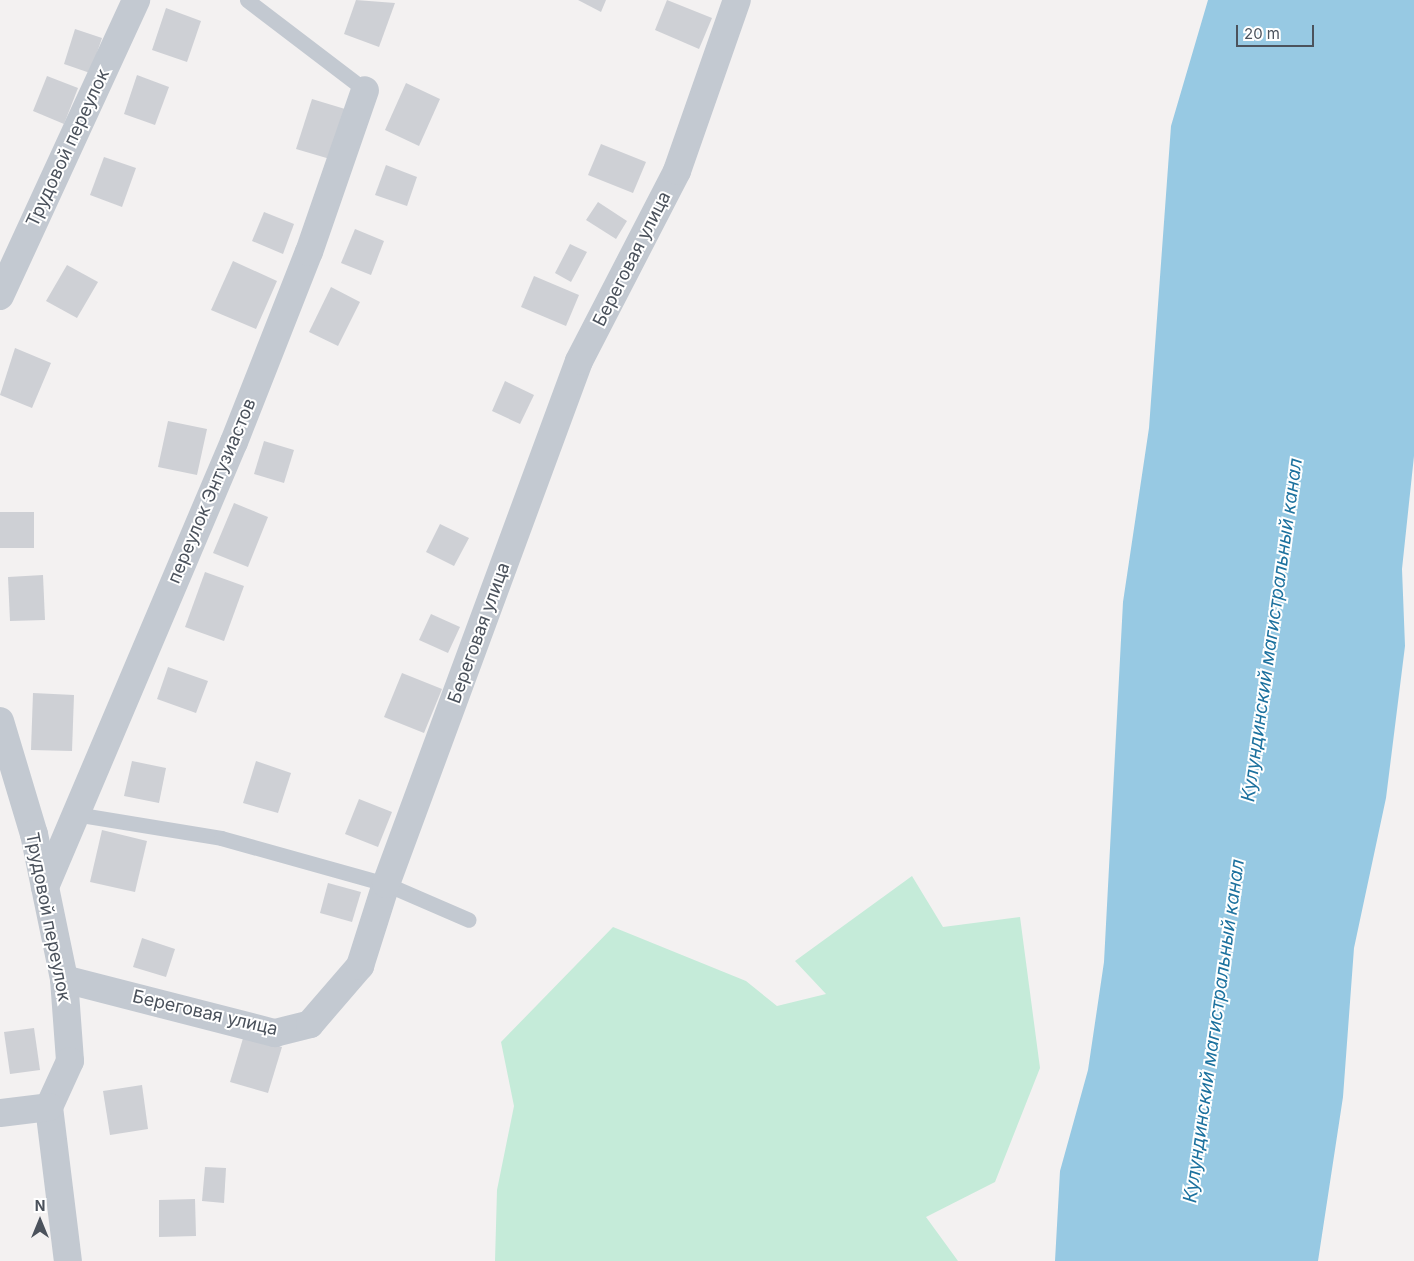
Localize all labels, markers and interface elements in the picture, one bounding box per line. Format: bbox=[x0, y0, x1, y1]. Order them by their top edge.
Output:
scale bar bbox=[1239, 15, 1316, 47]
text: 20 m bbox=[1244, 24, 1280, 43]
street label: Трудовой переулок bbox=[22, 66, 114, 230]
street label: Береговая улица bbox=[589, 188, 675, 330]
street label: переулок Энтузиастов bbox=[163, 395, 261, 587]
water label: Кулундинский магистральный канал bbox=[1237, 457, 1307, 803]
street label: Береговая улица bbox=[443, 560, 515, 706]
street label: Трудовой переулок bbox=[21, 831, 75, 1003]
water label: Кулундинский магистральный канал bbox=[1179, 858, 1249, 1204]
street label: Береговая улица bbox=[130, 986, 280, 1040]
north arrow bbox=[15, 1196, 65, 1246]
text: N bbox=[35, 1197, 45, 1214]

